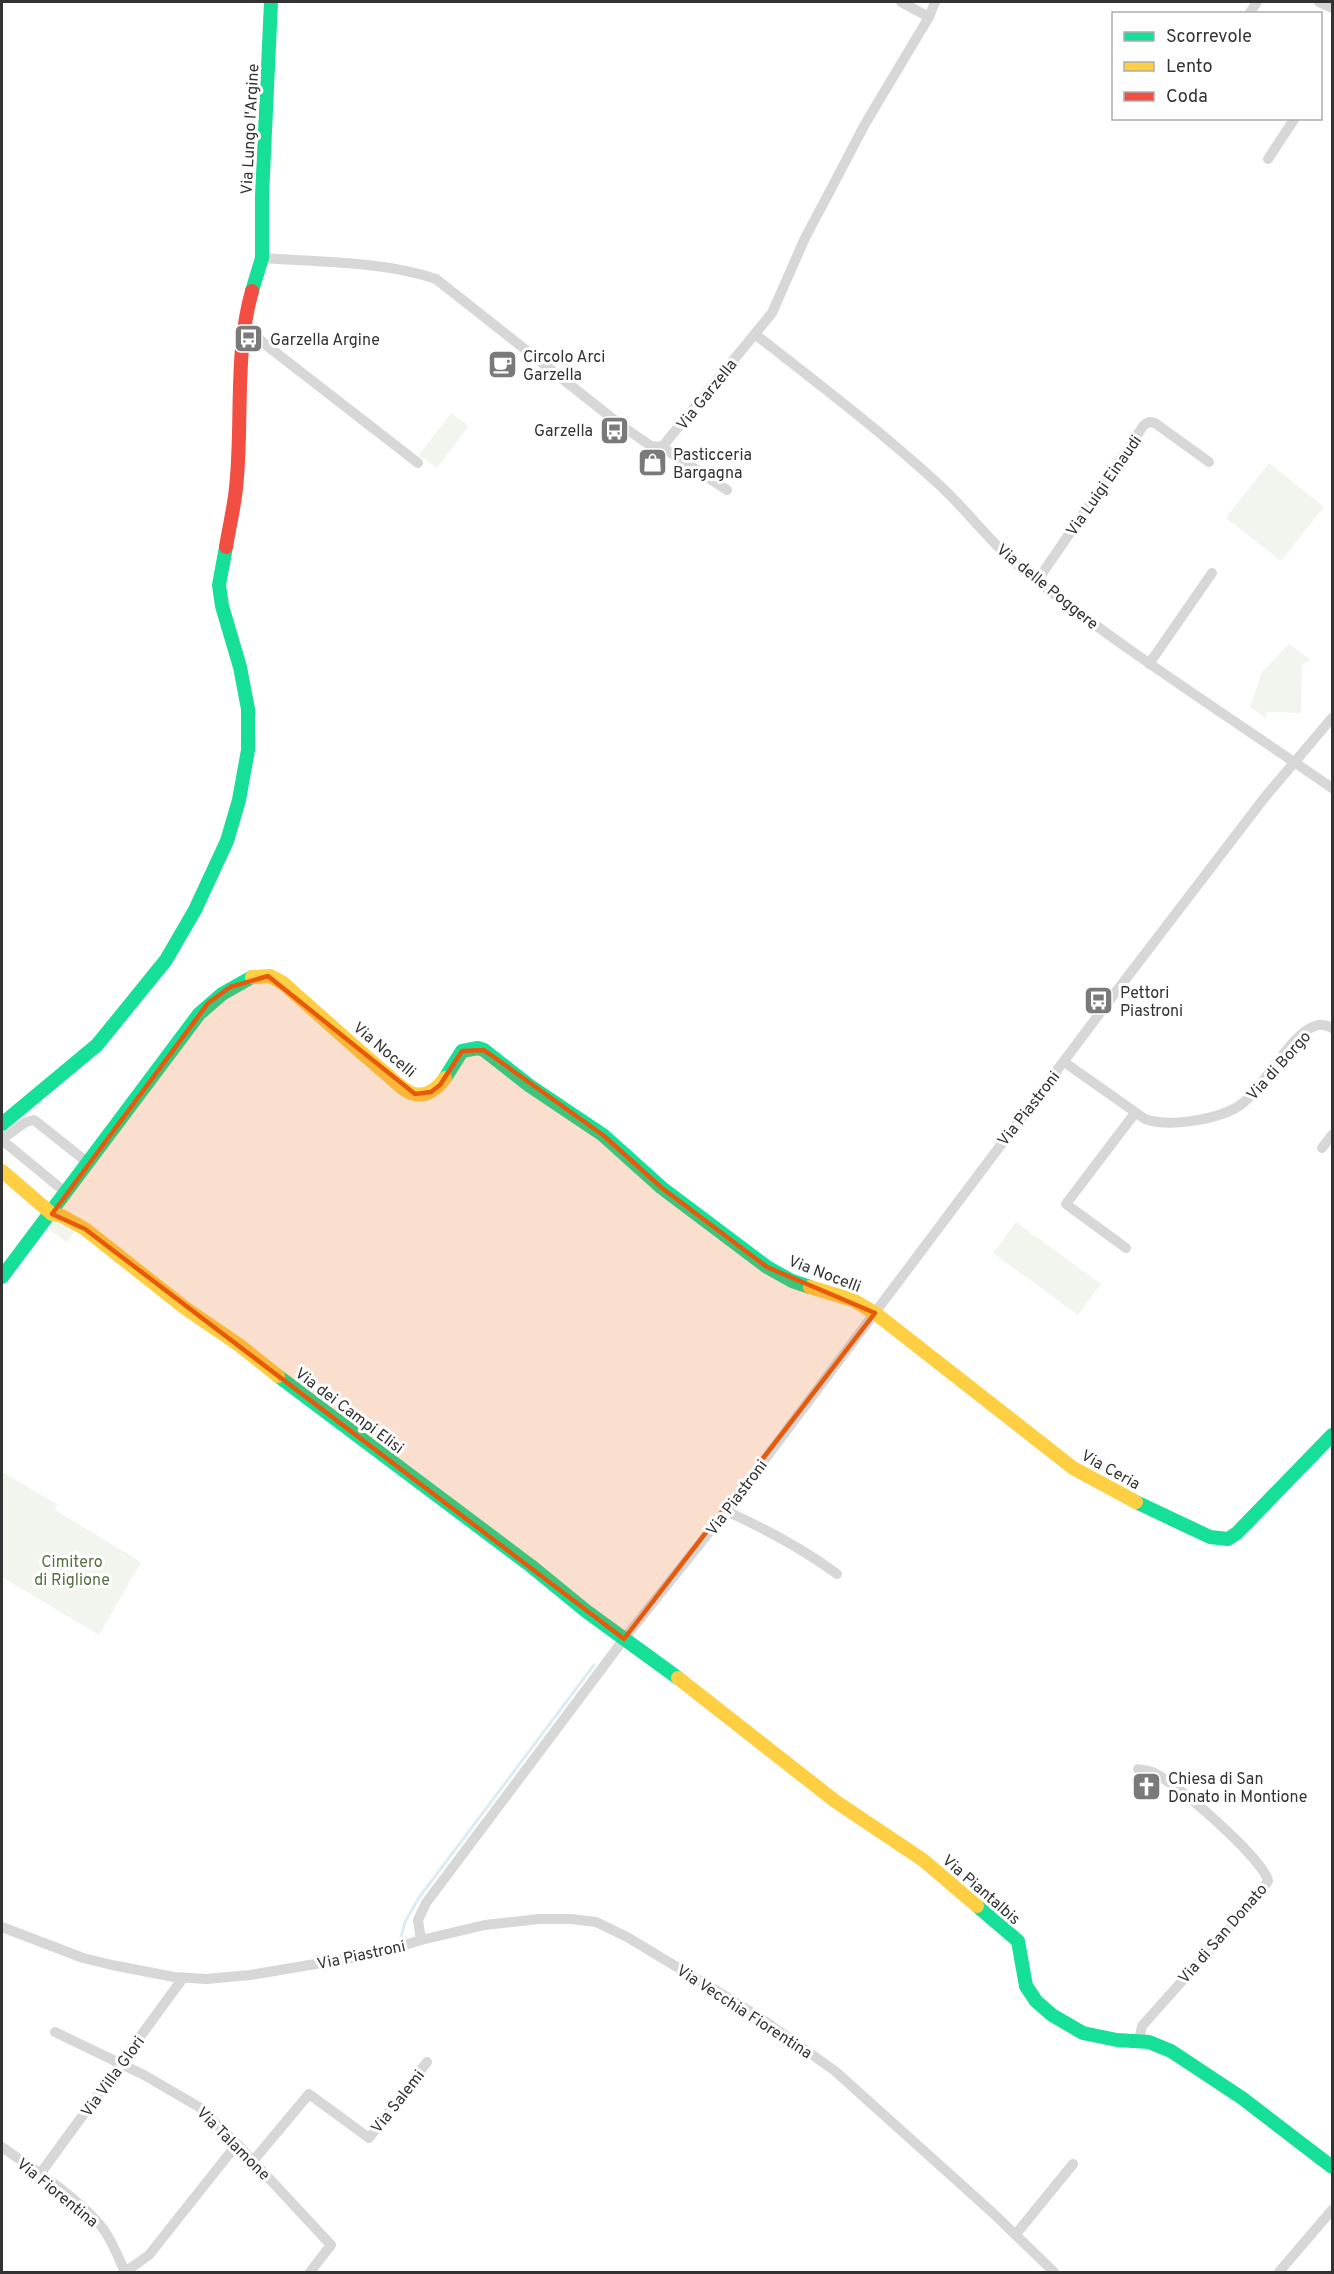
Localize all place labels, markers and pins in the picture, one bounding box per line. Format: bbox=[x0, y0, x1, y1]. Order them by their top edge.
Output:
bus stop icon: Garzella Argine bbox=[233, 323, 265, 355]
place label: Garzella Argine bbox=[270, 331, 380, 351]
place label: Circolo Arci Garzella bbox=[523, 348, 605, 386]
cafe icon: Circolo Arci Garzella bbox=[486, 349, 518, 381]
bus stop icon: Garzella bbox=[598, 414, 630, 446]
place label: Garzella bbox=[534, 422, 593, 442]
place label: Pasticceria Bargagna bbox=[673, 446, 752, 484]
shop icon: Pasticceria Bargagna bbox=[636, 447, 668, 479]
place label: Pettori Piastroni bbox=[1120, 984, 1183, 1022]
bus stop icon: Pettori Piastroni bbox=[1083, 985, 1115, 1017]
place label: Chiesa di San Donato in Montione bbox=[1168, 1770, 1307, 1808]
church icon: Chiesa di San Donato in Montione bbox=[1131, 1771, 1163, 1803]

